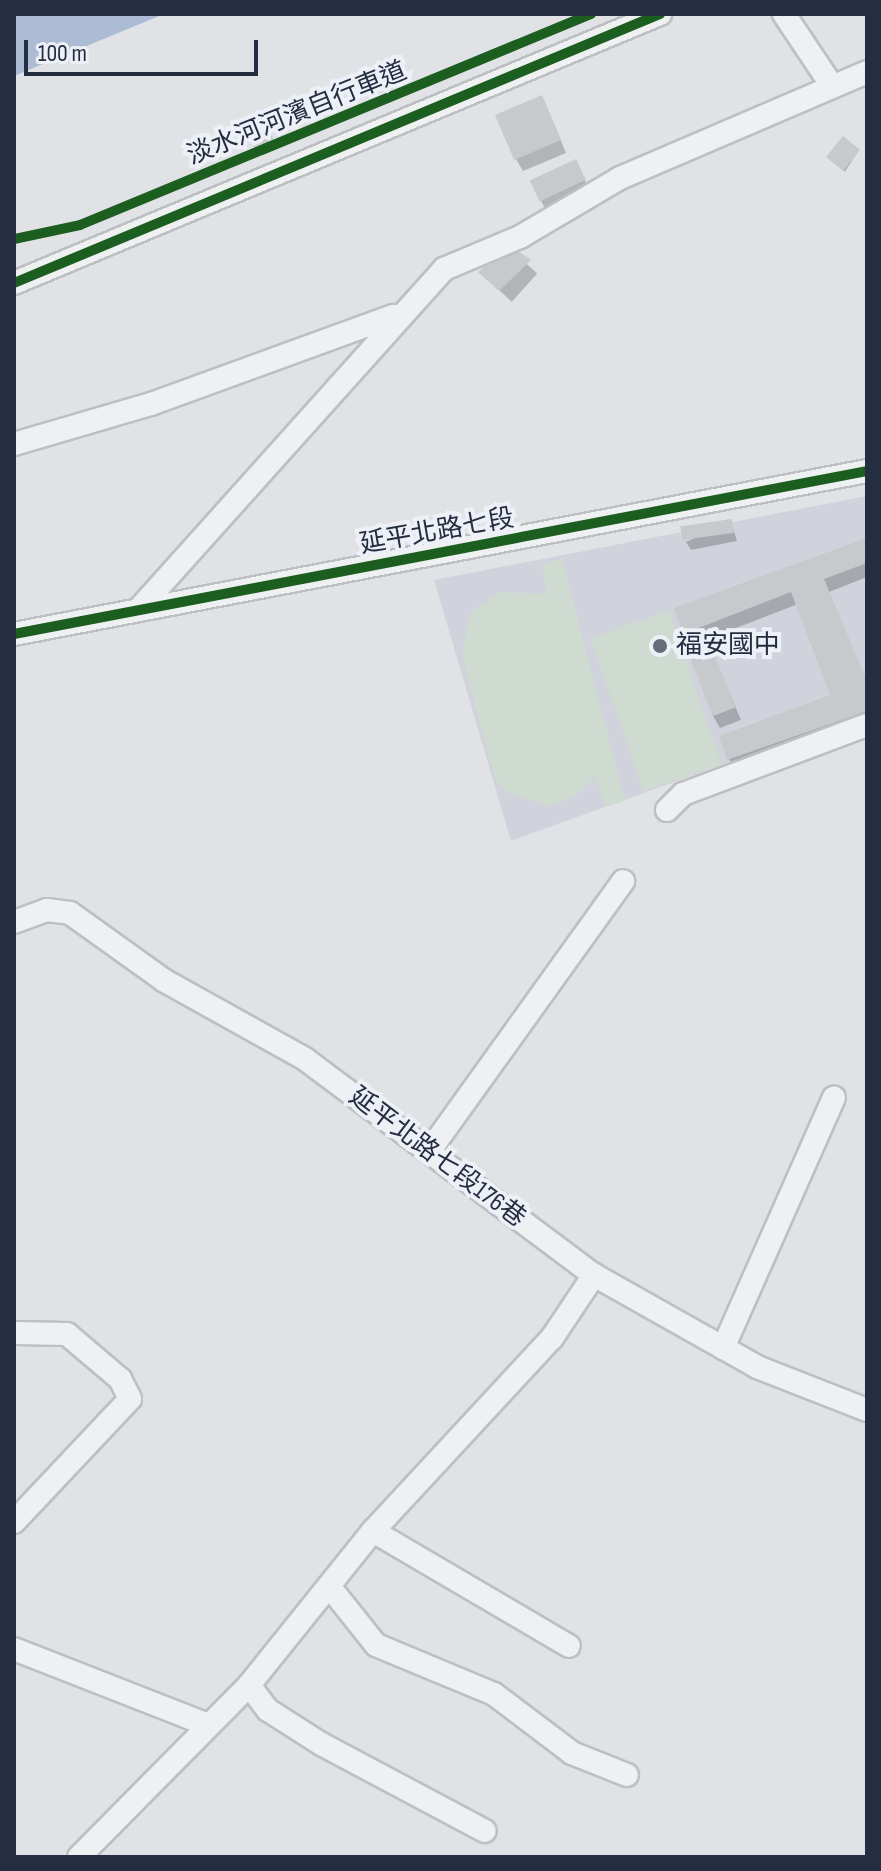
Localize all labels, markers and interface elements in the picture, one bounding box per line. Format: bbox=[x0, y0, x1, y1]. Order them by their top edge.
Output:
scale bar bbox=[28, 24, 262, 74]
text: 100 m bbox=[38, 39, 87, 68]
street label: 淡水河河濱自行車道 bbox=[183, 56, 411, 172]
street label: 延平北路七段 bbox=[357, 503, 517, 561]
place label: 福安國中 bbox=[676, 630, 780, 662]
marker: 福安國中 bbox=[651, 637, 669, 655]
street label: 延平北路七段176巷 bbox=[343, 1082, 531, 1234]

